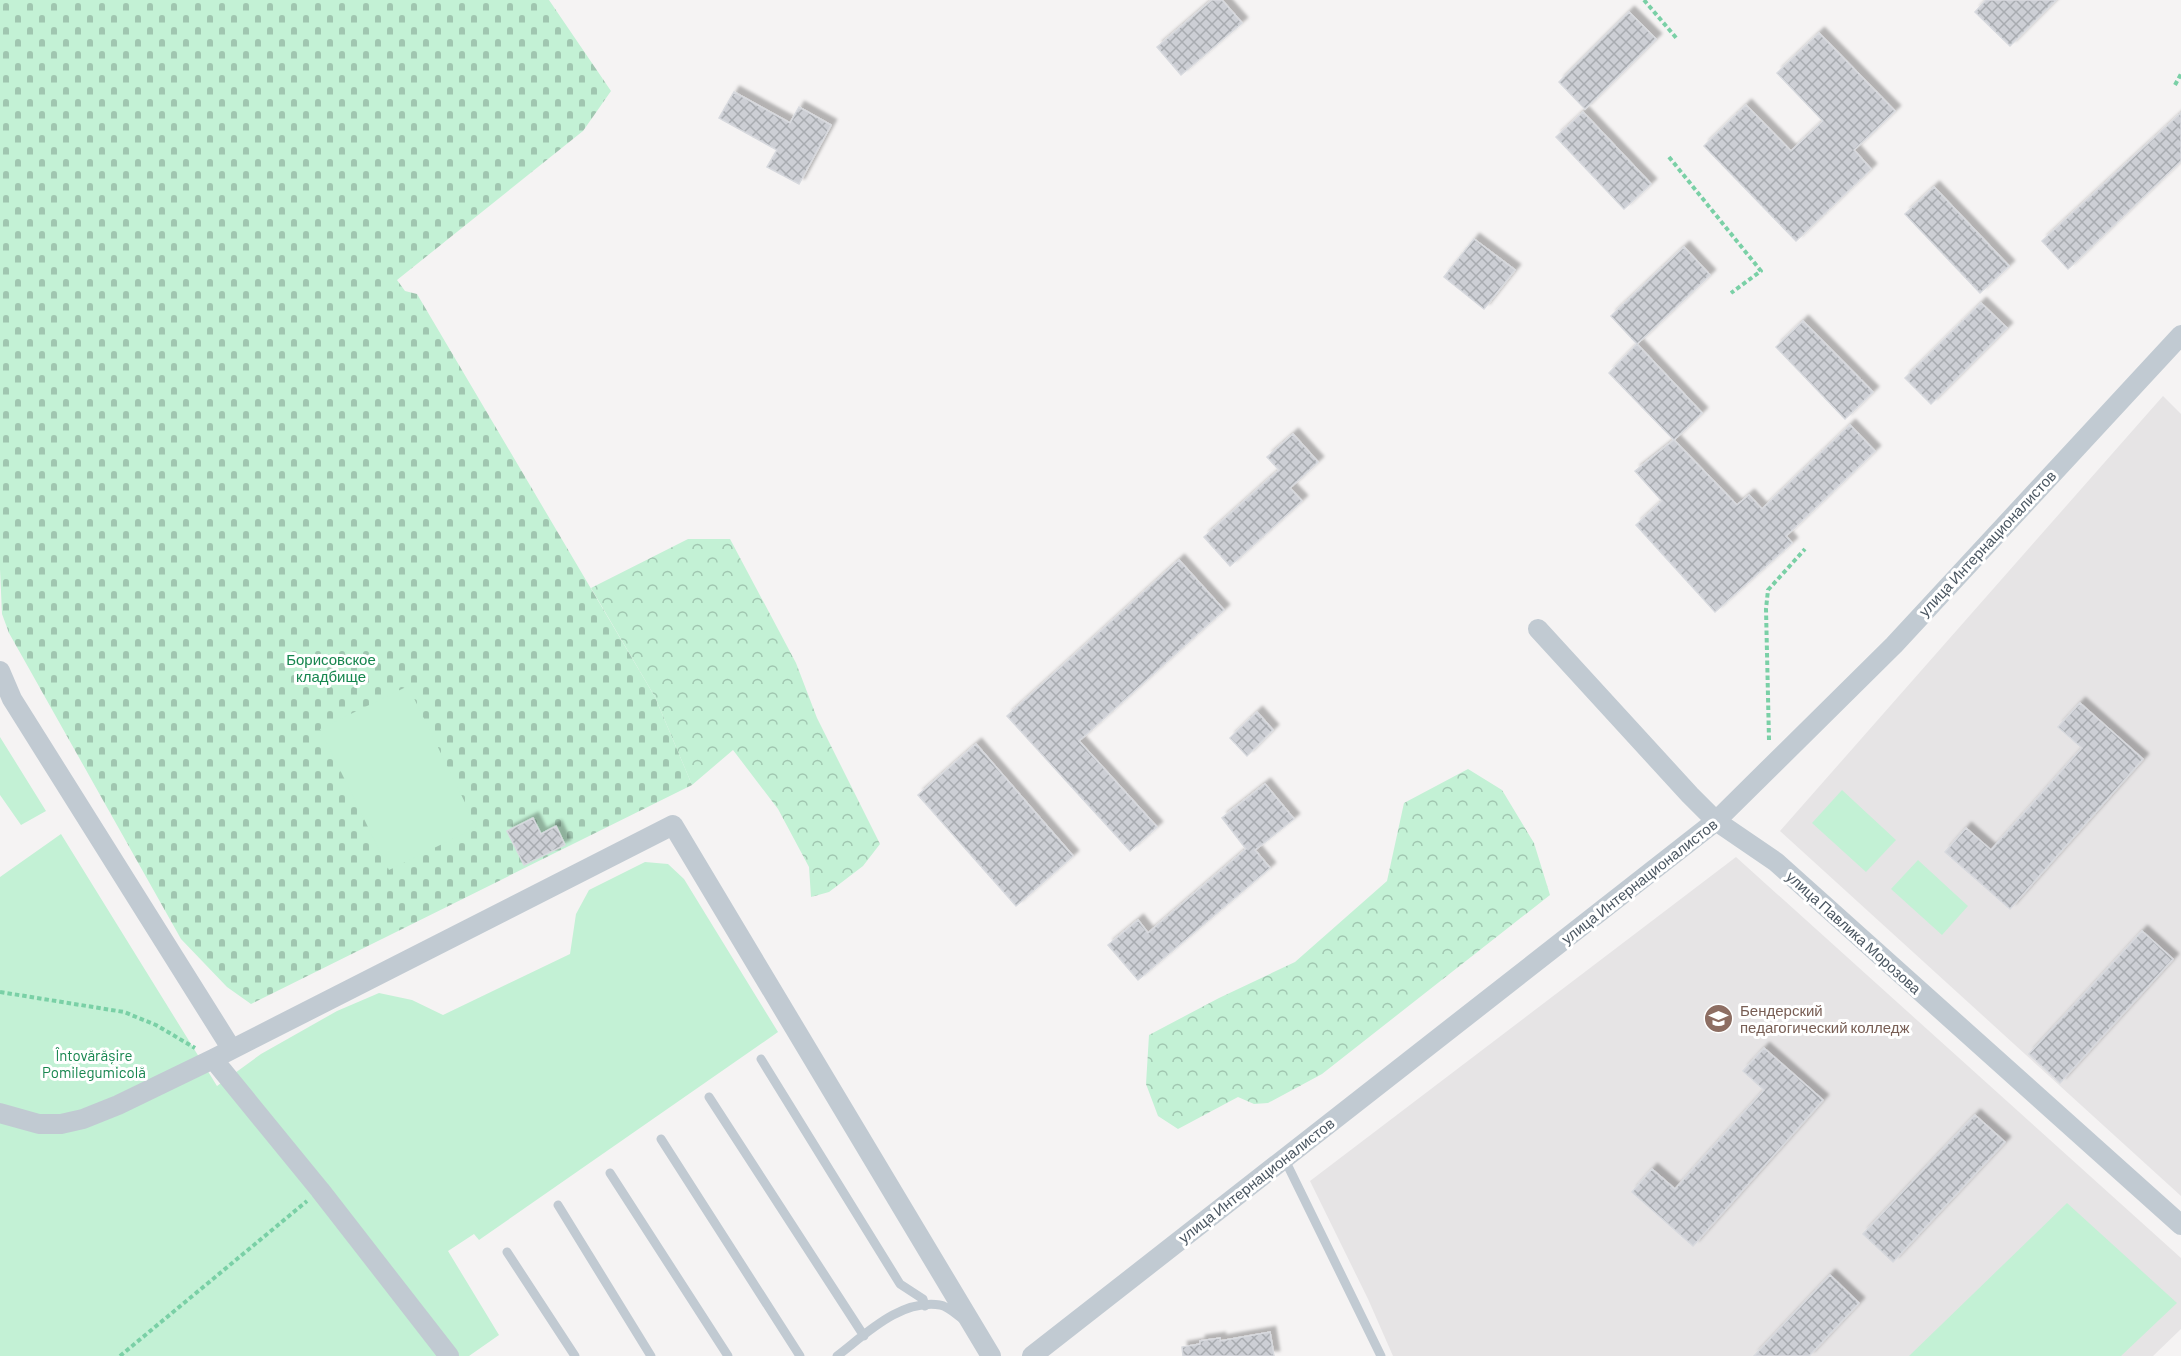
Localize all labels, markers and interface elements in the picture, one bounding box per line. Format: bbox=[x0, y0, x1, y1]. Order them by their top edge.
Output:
street label: улица Интернационалистов bbox=[1915, 466, 2059, 620]
park label: Борисовское кладбище bbox=[286, 650, 376, 685]
street label: улица Интернационалистов bbox=[1557, 815, 1721, 947]
street label: улица Павлика Морозова bbox=[1783, 867, 1926, 998]
place label: Бендерский педагогический колледж bbox=[1740, 1001, 1910, 1036]
school or university icon: Бендерский педагогический колледж bbox=[1703, 1003, 1735, 1035]
park label: Întovărășire Pomilegumicolă bbox=[42, 1046, 146, 1081]
street label: улица Интернационалистов bbox=[1174, 1114, 1338, 1246]

